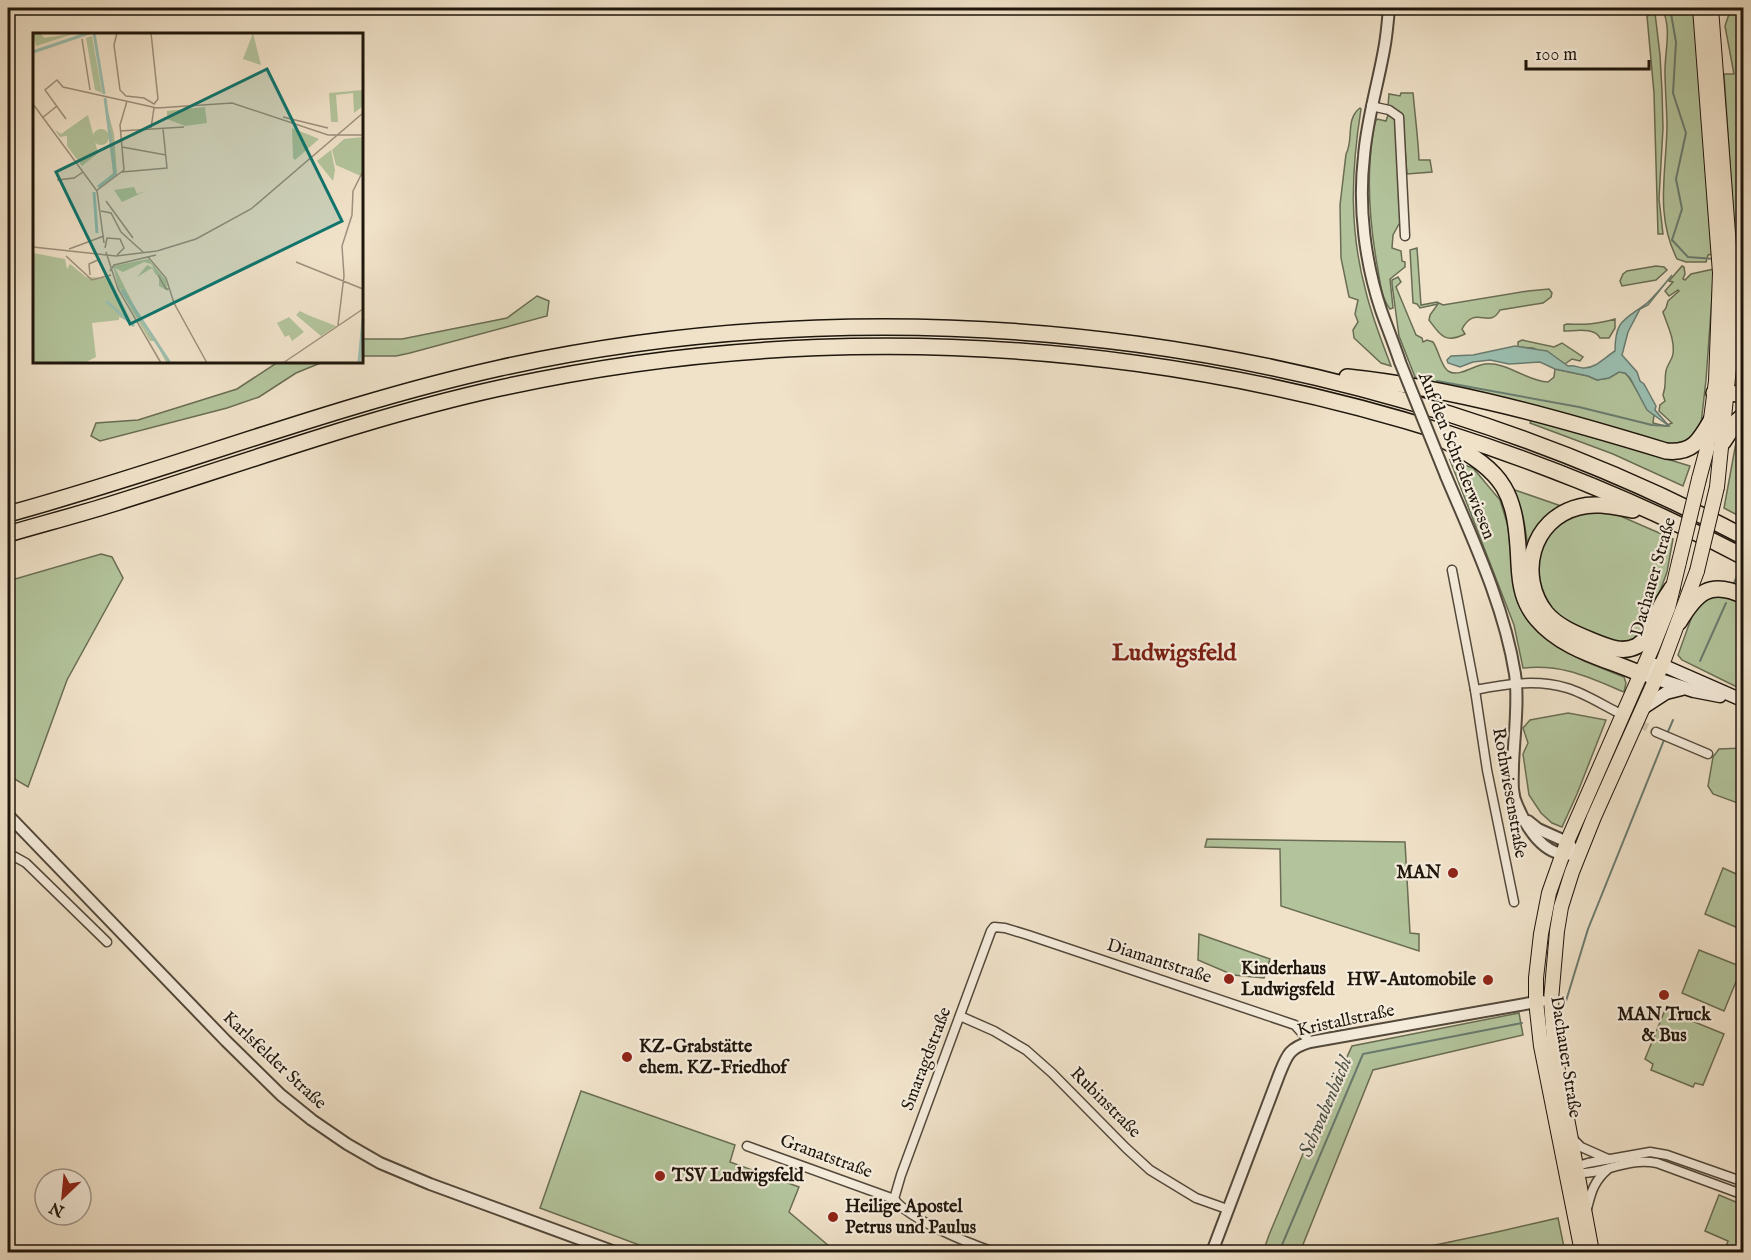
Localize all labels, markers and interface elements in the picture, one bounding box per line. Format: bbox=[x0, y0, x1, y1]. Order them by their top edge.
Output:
inset map bbox=[33, 33, 363, 363]
scale bar bbox=[1526, 33, 1649, 71]
text: 100 m bbox=[1535, 44, 1577, 67]
street label: Auf den Schrederwiesen bbox=[1412, 368, 1500, 543]
street label: Dachauer Straße bbox=[1626, 515, 1682, 639]
district label: Ludwigsfeld bbox=[1112, 638, 1238, 669]
street label: Rothwiesenstraße bbox=[1486, 726, 1532, 860]
place label: MAN bbox=[1396, 862, 1441, 885]
marker: MAN bbox=[1446, 866, 1460, 880]
street label: Diamantstraße bbox=[1104, 934, 1214, 990]
place label: Kinderhaus Ludwigsfeld bbox=[1241, 958, 1335, 1002]
place label: HW-Automobile bbox=[1347, 969, 1477, 992]
marker: Kinderhaus Ludwigsfeld bbox=[1222, 972, 1236, 986]
marker: HW-Automobile bbox=[1481, 973, 1495, 987]
marker: MAN Truck & Bus bbox=[1657, 988, 1671, 1002]
street label: Dachauer Straße bbox=[1544, 995, 1586, 1119]
street label: Kristallstraße bbox=[1295, 999, 1397, 1043]
street label: Smaragdstraße bbox=[897, 1004, 957, 1114]
place label: MAN Truck & Bus bbox=[1617, 1004, 1712, 1048]
street label: Karlsfelder Straße bbox=[217, 1007, 331, 1115]
place label: KZ-Grabstätte ehem. KZ-Friedhof bbox=[639, 1036, 790, 1080]
marker: KZ-Grabstätte ehem. KZ-Friedhof bbox=[620, 1050, 634, 1064]
water label: Schwabenbächl bbox=[1294, 1051, 1359, 1161]
street label: Rubinstraße bbox=[1065, 1063, 1145, 1143]
street label: Granatstraße bbox=[777, 1130, 875, 1184]
place label: TSV Ludwigsfeld bbox=[671, 1165, 804, 1188]
north arrow bbox=[33, 1167, 93, 1227]
marker: TSV Ludwigsfeld bbox=[653, 1169, 667, 1183]
place label: Heilige Apostel Petrus und Paulus bbox=[845, 1196, 977, 1240]
text: N bbox=[47, 1197, 69, 1221]
marker: Heilige Apostel Petrus und Paulus bbox=[826, 1210, 840, 1224]

